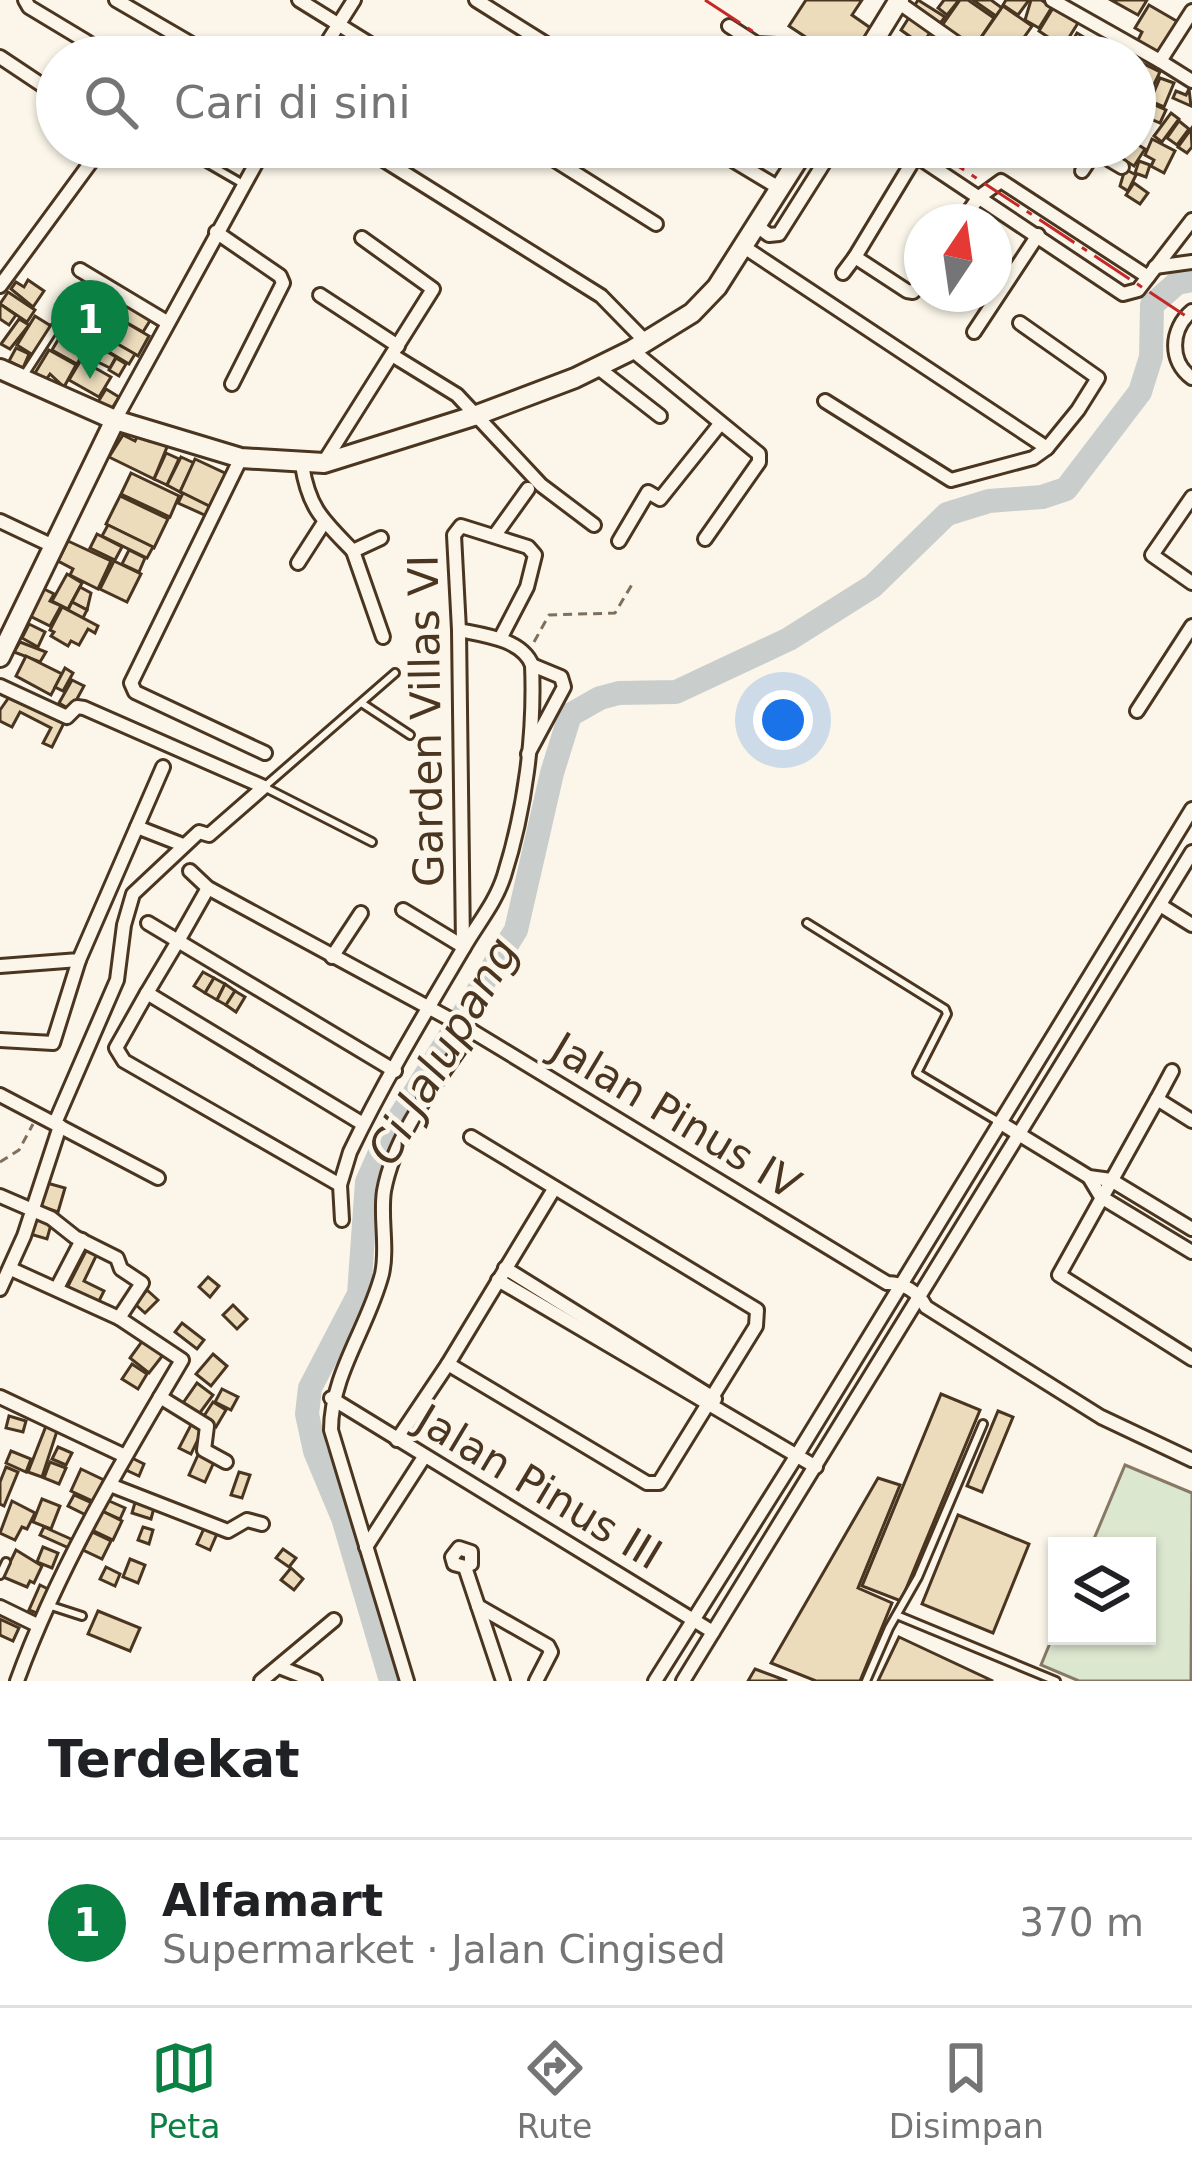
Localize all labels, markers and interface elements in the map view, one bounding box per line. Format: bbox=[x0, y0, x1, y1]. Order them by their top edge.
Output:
search box bbox=[36, 36, 1156, 168]
icon: search bbox=[78, 69, 144, 135]
text: Cari di sini bbox=[174, 76, 411, 129]
north arrow bbox=[904, 204, 1012, 312]
pin: 1 bbox=[51, 280, 129, 379]
street label: Garden Villas VI bbox=[399, 555, 453, 887]
your location bbox=[753, 690, 813, 750]
water label: Ci Jalupang bbox=[357, 928, 529, 1174]
street label: Jalan Pinus IV bbox=[540, 1021, 809, 1210]
street label: Jalan Pinus III bbox=[405, 1393, 670, 1579]
map controls bbox=[1048, 1537, 1156, 1645]
button: layers bbox=[1048, 1537, 1156, 1645]
text: Terdekat bbox=[48, 1730, 300, 1789]
text: Alfamart bbox=[162, 1874, 383, 1927]
text: 1 bbox=[73, 1900, 101, 1945]
text: 370 m bbox=[1019, 1900, 1144, 1945]
text: Supermarket · Jalan Cingised bbox=[162, 1927, 726, 1972]
tab: Peta bbox=[148, 2035, 220, 2146]
tab: Rute bbox=[517, 2035, 592, 2146]
tab: Disimpan bbox=[889, 2035, 1044, 2146]

